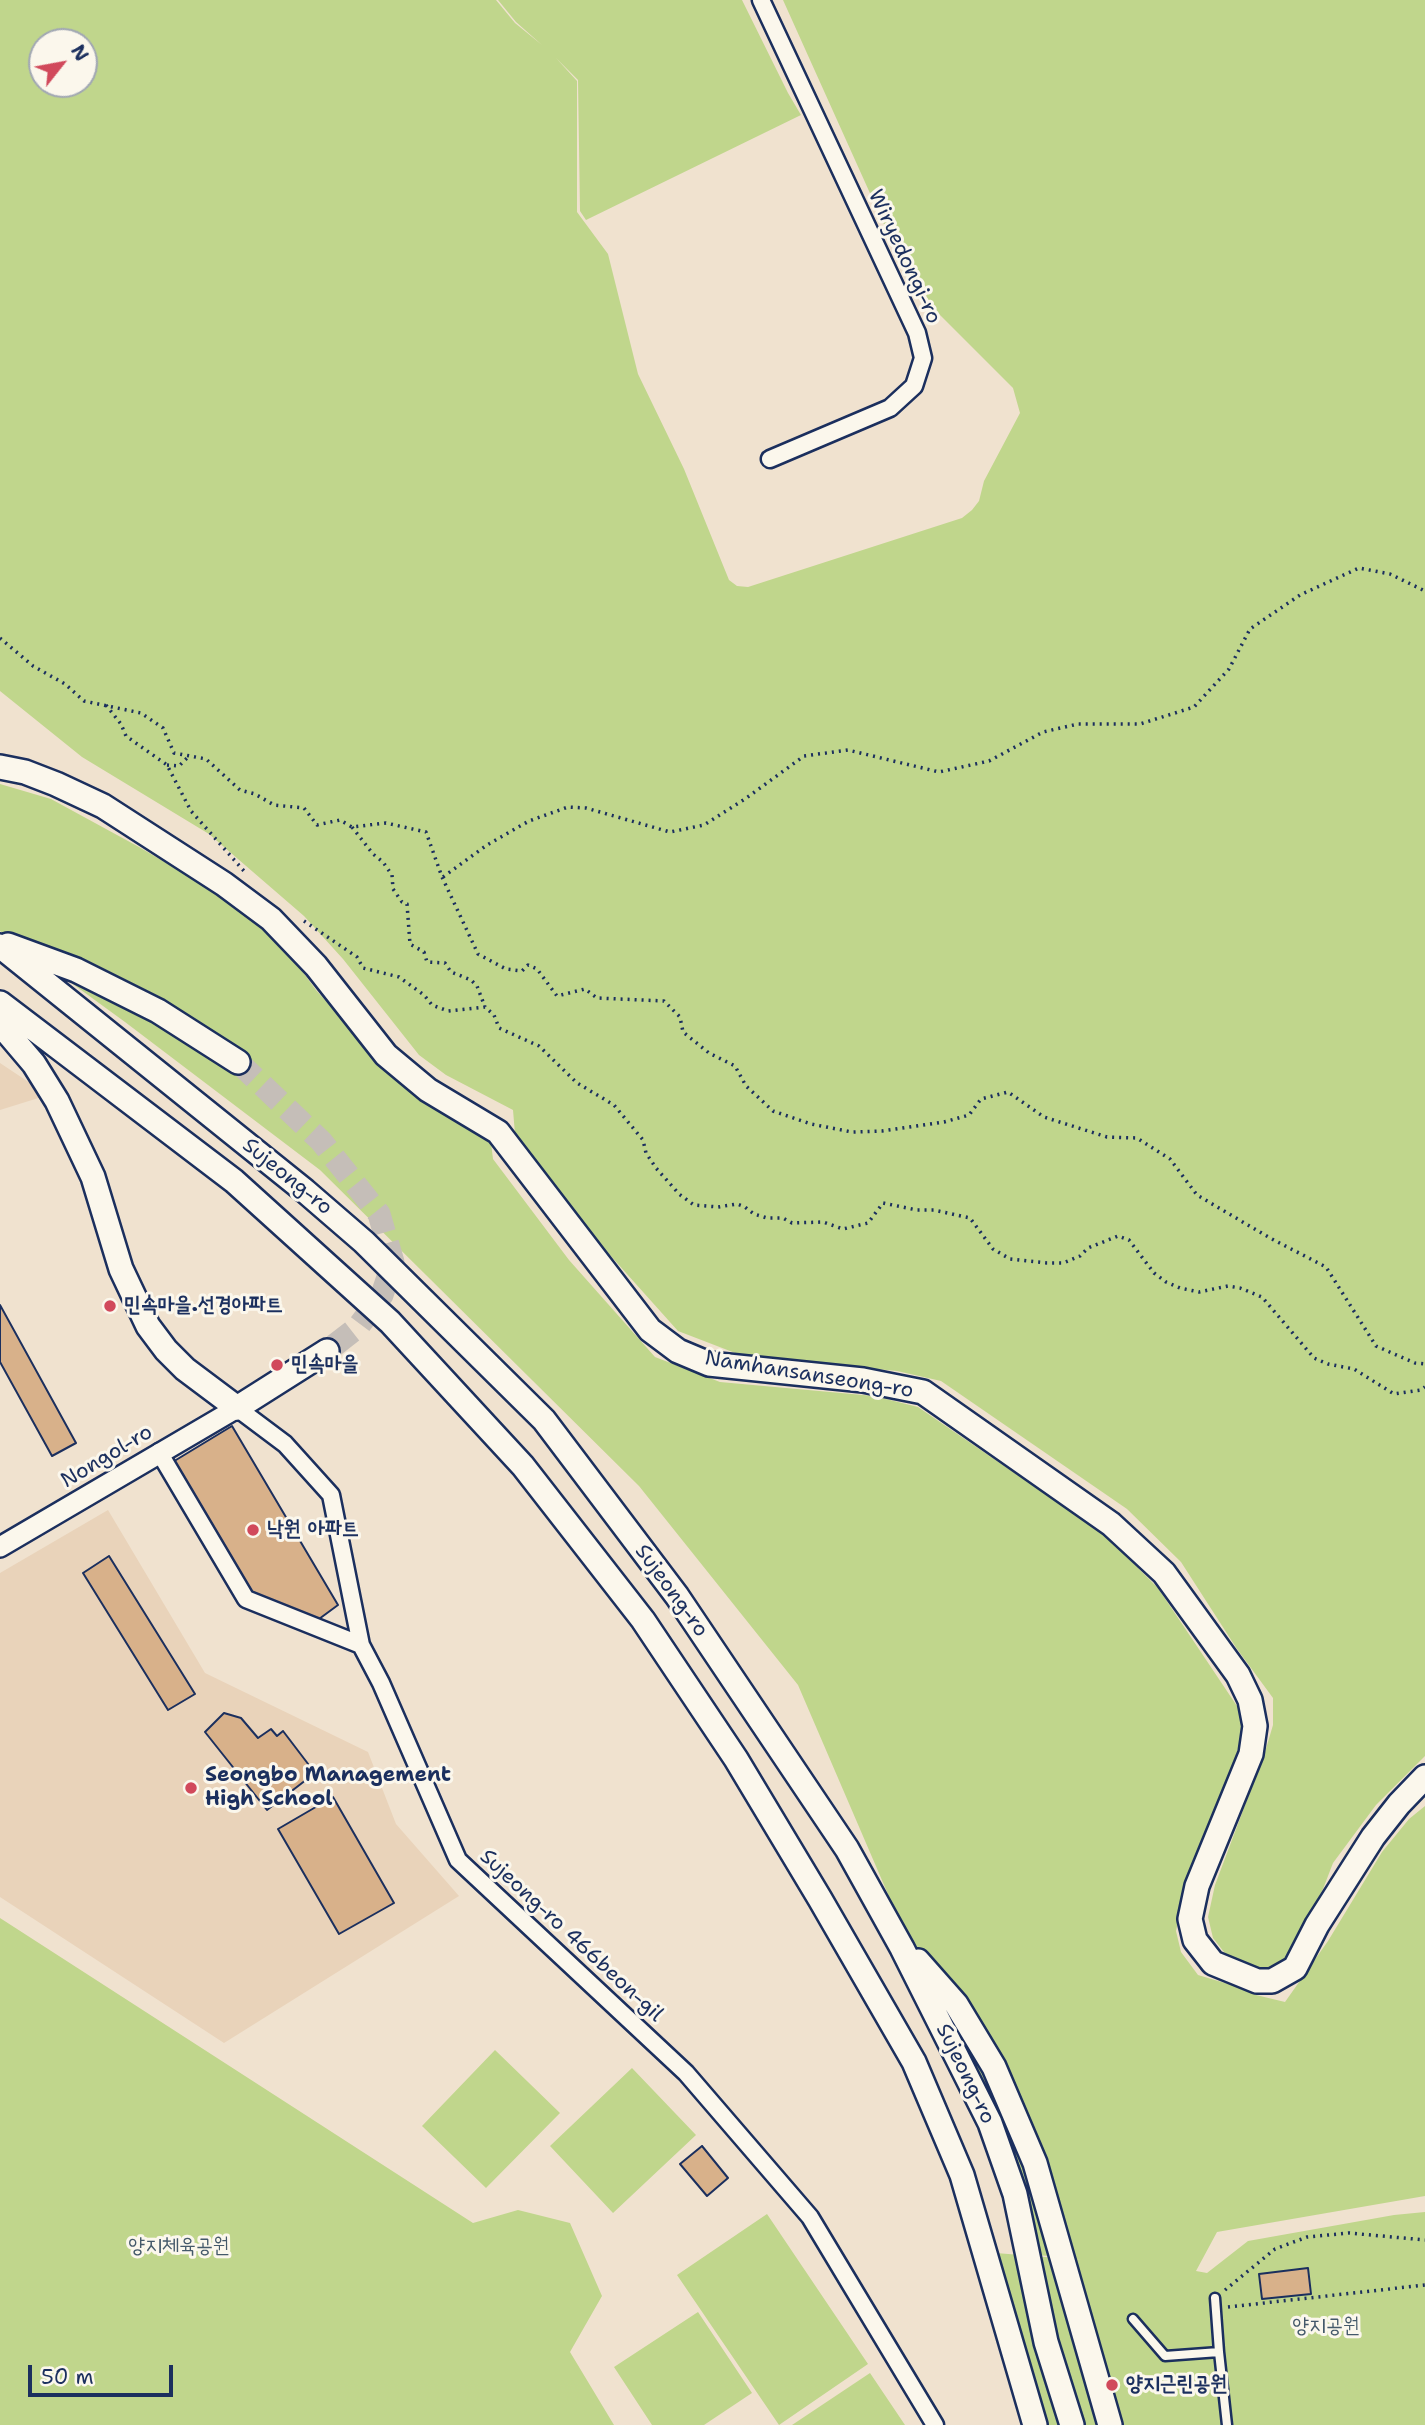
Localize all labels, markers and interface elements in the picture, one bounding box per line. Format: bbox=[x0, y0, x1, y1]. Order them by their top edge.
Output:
north arrow bbox=[28, 28, 98, 98]
text: N bbox=[65, 40, 94, 66]
street label: Wiryedongi-ro bbox=[862, 186, 946, 328]
street label: Sujeong-ro bbox=[237, 1133, 337, 1221]
place label: 민속마을.선경아파트 bbox=[124, 1293, 283, 1319]
marker: 민속마을.선경아파트 bbox=[102, 1298, 118, 1314]
street label: Namhansanseong-ro bbox=[703, 1346, 915, 1404]
place label: 민속마을 bbox=[291, 1352, 359, 1378]
marker: 민속마을 bbox=[269, 1357, 285, 1373]
street label: Nongol-ro bbox=[57, 1420, 157, 1494]
place label: 낙원 아파트 bbox=[267, 1517, 359, 1543]
marker: 낙원 아파트 bbox=[245, 1522, 261, 1538]
street label: Sujeong-ro bbox=[629, 1540, 713, 1642]
place label: Seongbo Management High School bbox=[205, 1763, 451, 1813]
marker: Seongbo Management High School bbox=[183, 1780, 199, 1796]
street label: Sujeong-ro 466beon-gil bbox=[474, 1844, 668, 2028]
street label: Sujeong-ro bbox=[930, 2020, 1000, 2128]
park label: 양지체육공원 bbox=[128, 2234, 230, 2260]
park label: 양지공원 bbox=[1292, 2314, 1360, 2340]
scale bar bbox=[32, 2352, 177, 2396]
text: 50 m bbox=[41, 2363, 94, 2391]
place label: 양지근린공원 bbox=[1126, 2372, 1227, 2398]
marker: 양지근린공원 bbox=[1104, 2377, 1120, 2393]

